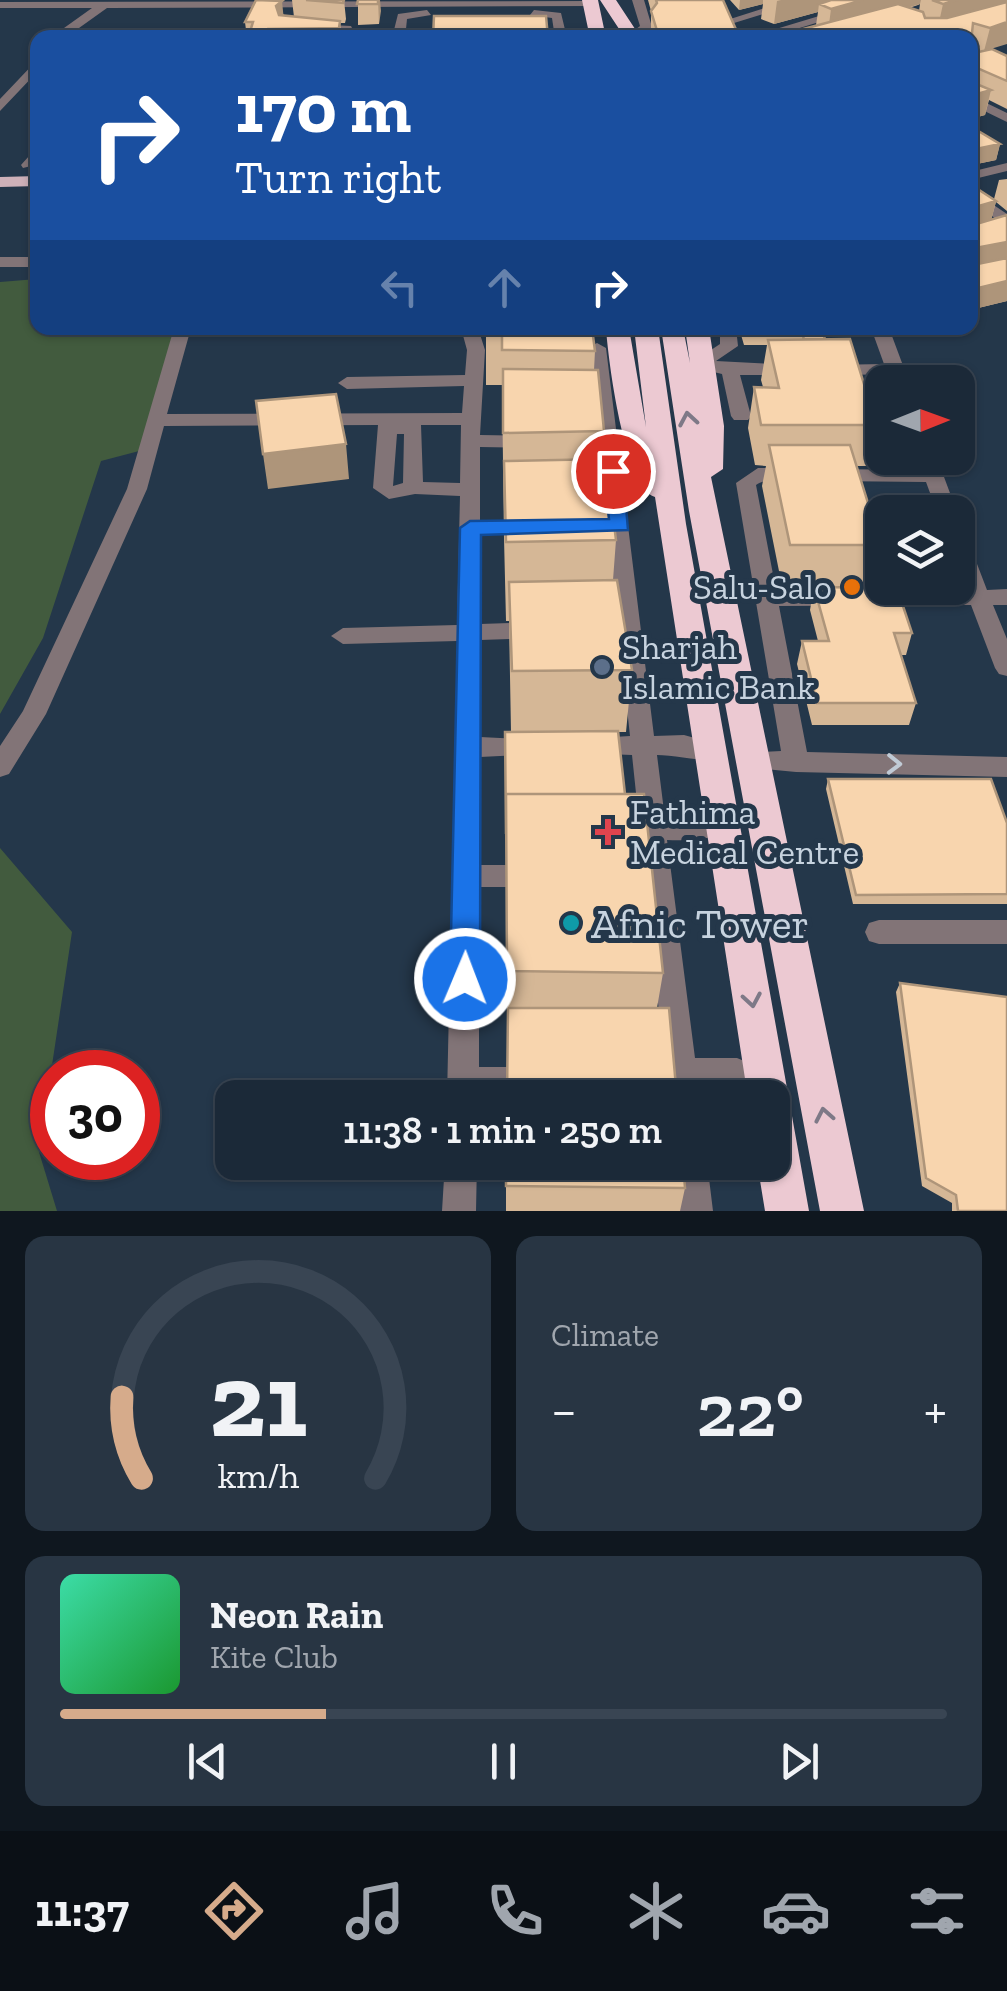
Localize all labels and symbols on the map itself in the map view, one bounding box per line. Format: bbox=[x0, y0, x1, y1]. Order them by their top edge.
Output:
north arrow bbox=[865, 365, 975, 475]
one-way arrow bbox=[678, 411, 699, 427]
pin bbox=[571, 429, 656, 514]
place label: Salu-Salo bbox=[693, 566, 832, 608]
marker: Salu-Salo bbox=[841, 576, 863, 598]
place label: Sharjah Islamic Bank bbox=[622, 626, 815, 708]
marker: Sharjah Islamic Bank bbox=[591, 656, 613, 678]
one-way arrow bbox=[886, 753, 902, 775]
place label: Fathima Medical Centre bbox=[630, 791, 859, 873]
marker: Fathima Medical Centre bbox=[595, 819, 621, 845]
place label: Afnic Tower bbox=[591, 898, 809, 949]
marker: Afnic Tower bbox=[560, 912, 582, 934]
position arrow bbox=[413, 927, 517, 1031]
one-way arrow bbox=[741, 991, 762, 1008]
speed limit sign: 30 bbox=[30, 1050, 160, 1180]
one-way arrow bbox=[814, 1107, 835, 1124]

